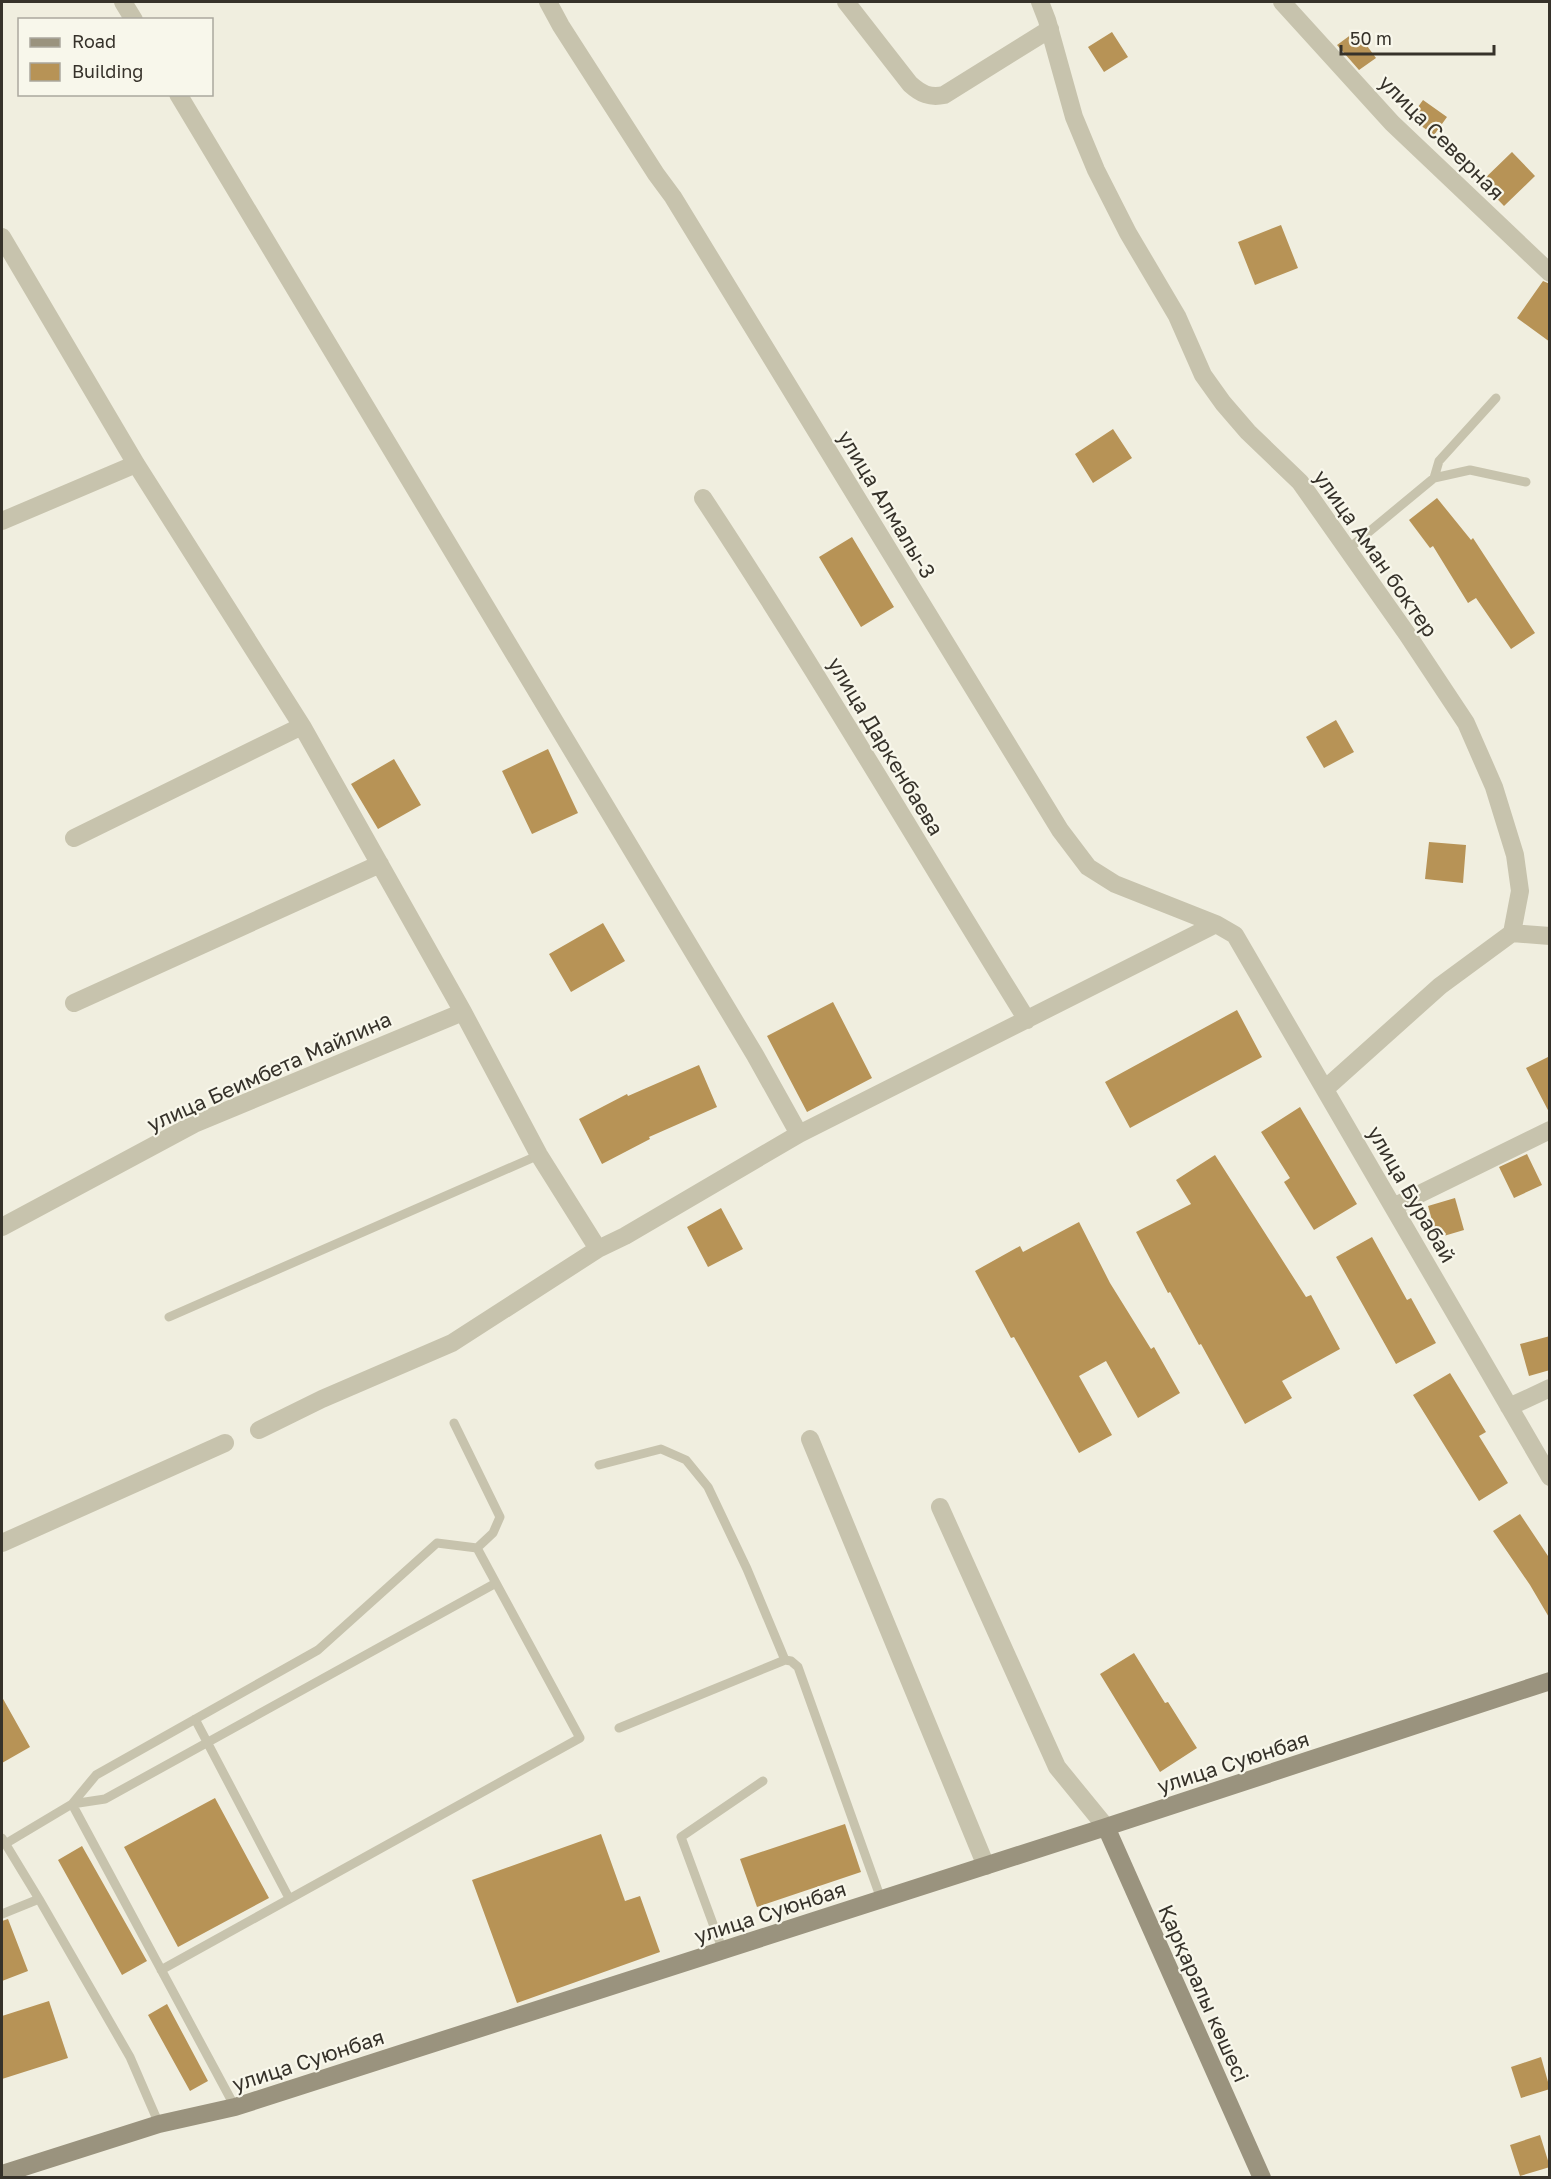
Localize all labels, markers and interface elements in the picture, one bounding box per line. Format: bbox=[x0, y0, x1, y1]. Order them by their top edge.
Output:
legend bbox=[18, 18, 213, 96]
scale bar bbox=[1341, 18, 1494, 56]
text: 50 m bbox=[1350, 27, 1392, 49]
text: Road bbox=[72, 30, 116, 52]
text: Building bbox=[72, 60, 143, 82]
street label: улица Северная bbox=[1374, 69, 1510, 205]
street label: улица Алмалы-3 bbox=[832, 425, 942, 583]
street label: улица Аман боктер bbox=[1308, 464, 1444, 642]
street label: улица Даркенбаева bbox=[822, 652, 950, 840]
street label: улица Беимбета Майлина bbox=[143, 1005, 395, 1137]
street label: улица Бурабай bbox=[1362, 1121, 1462, 1267]
street label: улица Суюнбая bbox=[1154, 1725, 1312, 1799]
street label: улица Суюнбая bbox=[691, 1875, 849, 1949]
street label: Қарқаралы көшесі bbox=[1153, 1900, 1255, 2086]
street label: улица Суюнбая bbox=[229, 2023, 387, 2097]

